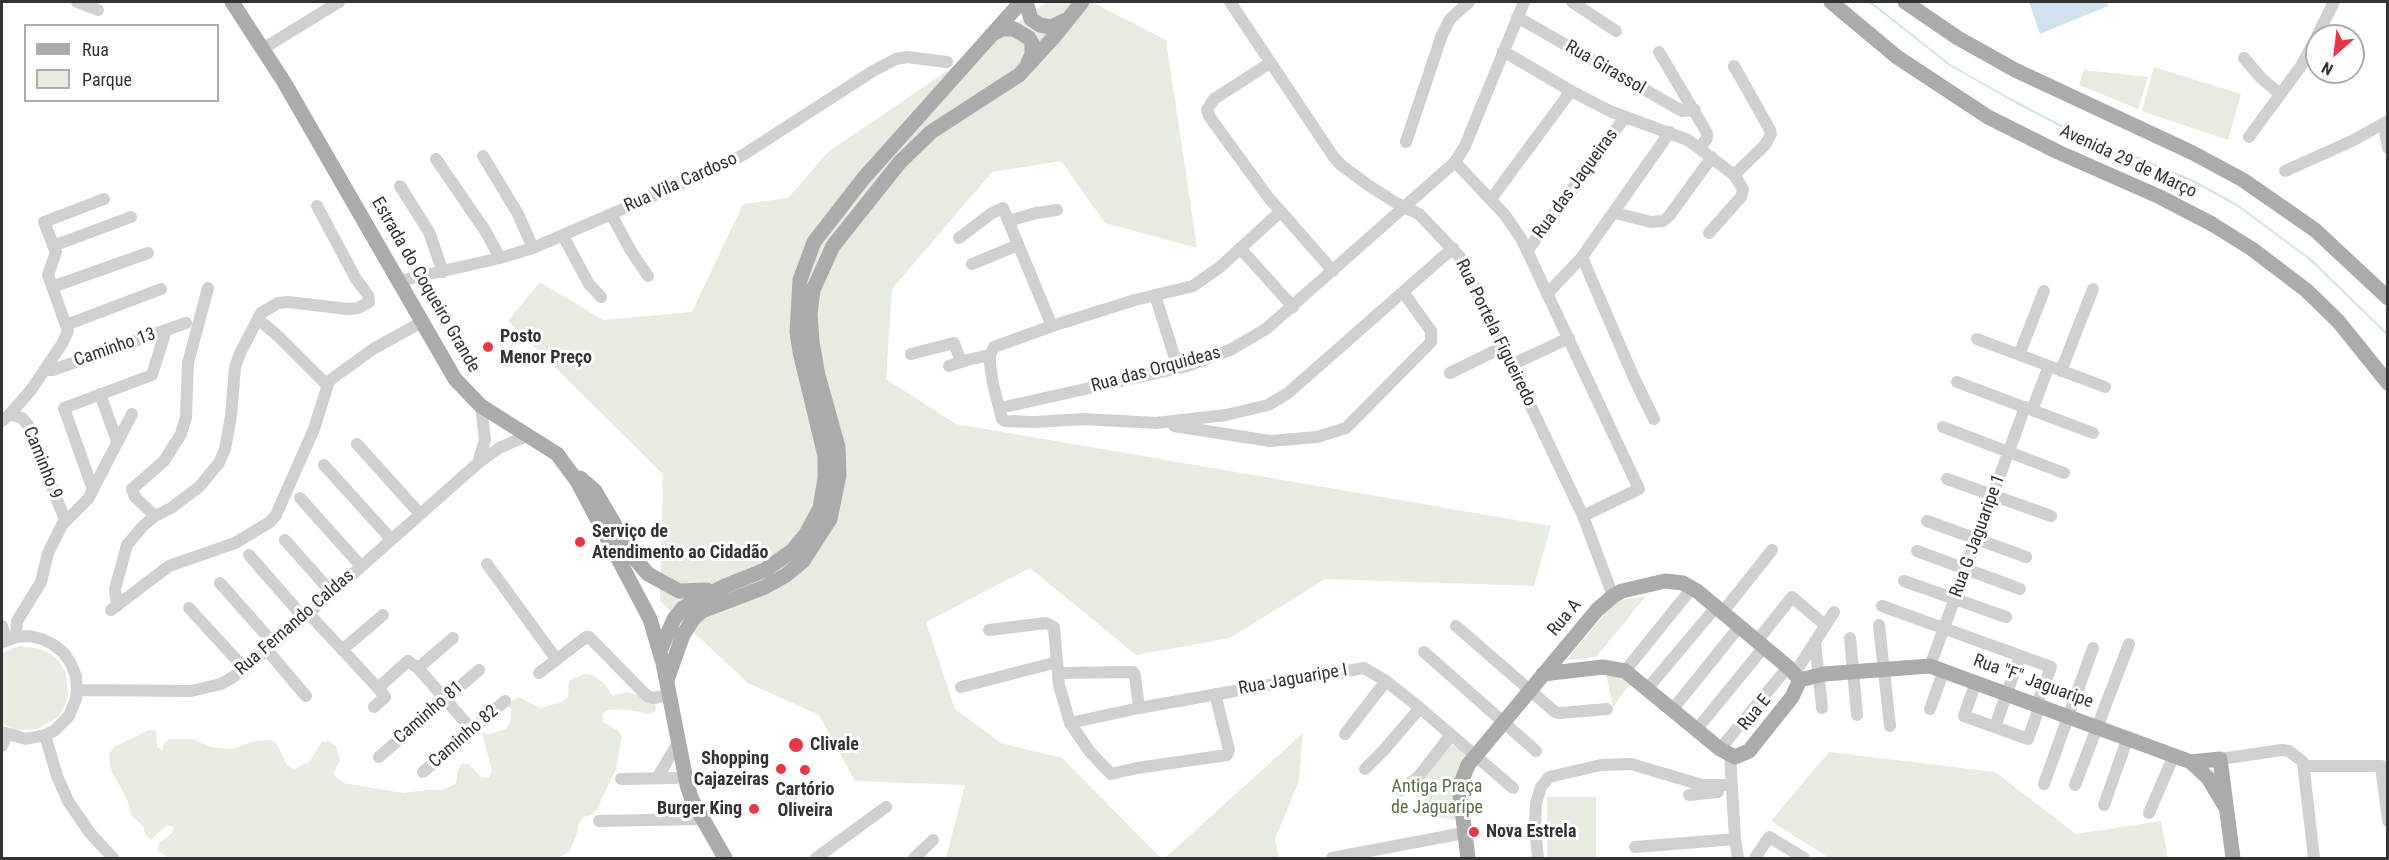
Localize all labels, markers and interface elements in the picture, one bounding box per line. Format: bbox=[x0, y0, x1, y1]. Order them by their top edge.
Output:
legend bbox=[24, 24, 219, 102]
north arrow bbox=[2305, 24, 2365, 84]
street label: Rua Girassol bbox=[1561, 36, 1649, 100]
text: Rua bbox=[82, 39, 109, 60]
text: N bbox=[2318, 58, 2336, 79]
text: Parque bbox=[82, 69, 132, 90]
street label: Avenida 29 de Março bbox=[2056, 121, 2200, 203]
street label: Rua das Jaqueiras bbox=[1529, 125, 1623, 243]
street label: Rua Vila Cardoso bbox=[621, 148, 741, 218]
street label: Estrada do Coqueiro Grande bbox=[366, 194, 484, 376]
street label: Rua Portela Figueiredo bbox=[1450, 256, 1540, 410]
street label: Caminho 13 bbox=[71, 324, 159, 372]
place label: Posto Menor Preço bbox=[500, 326, 592, 368]
marker: Posto Menor Preço bbox=[481, 340, 495, 354]
street label: Rua das Orquideas bbox=[1089, 342, 1223, 398]
street label: Caminho 9 bbox=[18, 424, 66, 502]
street label: Rua G Jaguaripe 1 bbox=[1946, 472, 2010, 600]
place label: Serviço de Atendimento ao Cidadão bbox=[592, 521, 768, 564]
marker: Serviço de Atendimento ao Cidadão bbox=[573, 535, 587, 549]
street label: Rua Fernando Caldas bbox=[231, 566, 359, 680]
street label: Rua A bbox=[1543, 595, 1587, 641]
street label: Rua "F" Jaguaripe bbox=[1970, 650, 2096, 714]
street label: Rua Jaguaripe I bbox=[1237, 660, 1349, 700]
street label: Caminho 81 bbox=[390, 677, 468, 749]
street label: Rua E bbox=[1734, 691, 1776, 735]
street label: Caminho 82 bbox=[425, 701, 503, 773]
place label: Clivale bbox=[810, 734, 859, 756]
marker: Clivale bbox=[787, 736, 805, 754]
place label: Shopping Cajazeiras bbox=[694, 748, 769, 790]
marker: Shopping Cajazeiras bbox=[774, 762, 788, 776]
marker: Cartório Oliveira bbox=[798, 763, 812, 777]
park label: Antiga Praça de Jaguaripe bbox=[1391, 776, 1483, 818]
place label: Cartório Oliveira bbox=[776, 779, 834, 822]
place label: Burger King bbox=[657, 798, 742, 820]
marker: Burger King bbox=[747, 802, 761, 816]
place label: Nova Estrela bbox=[1486, 821, 1576, 843]
marker: Nova Estrela bbox=[1467, 825, 1481, 839]

